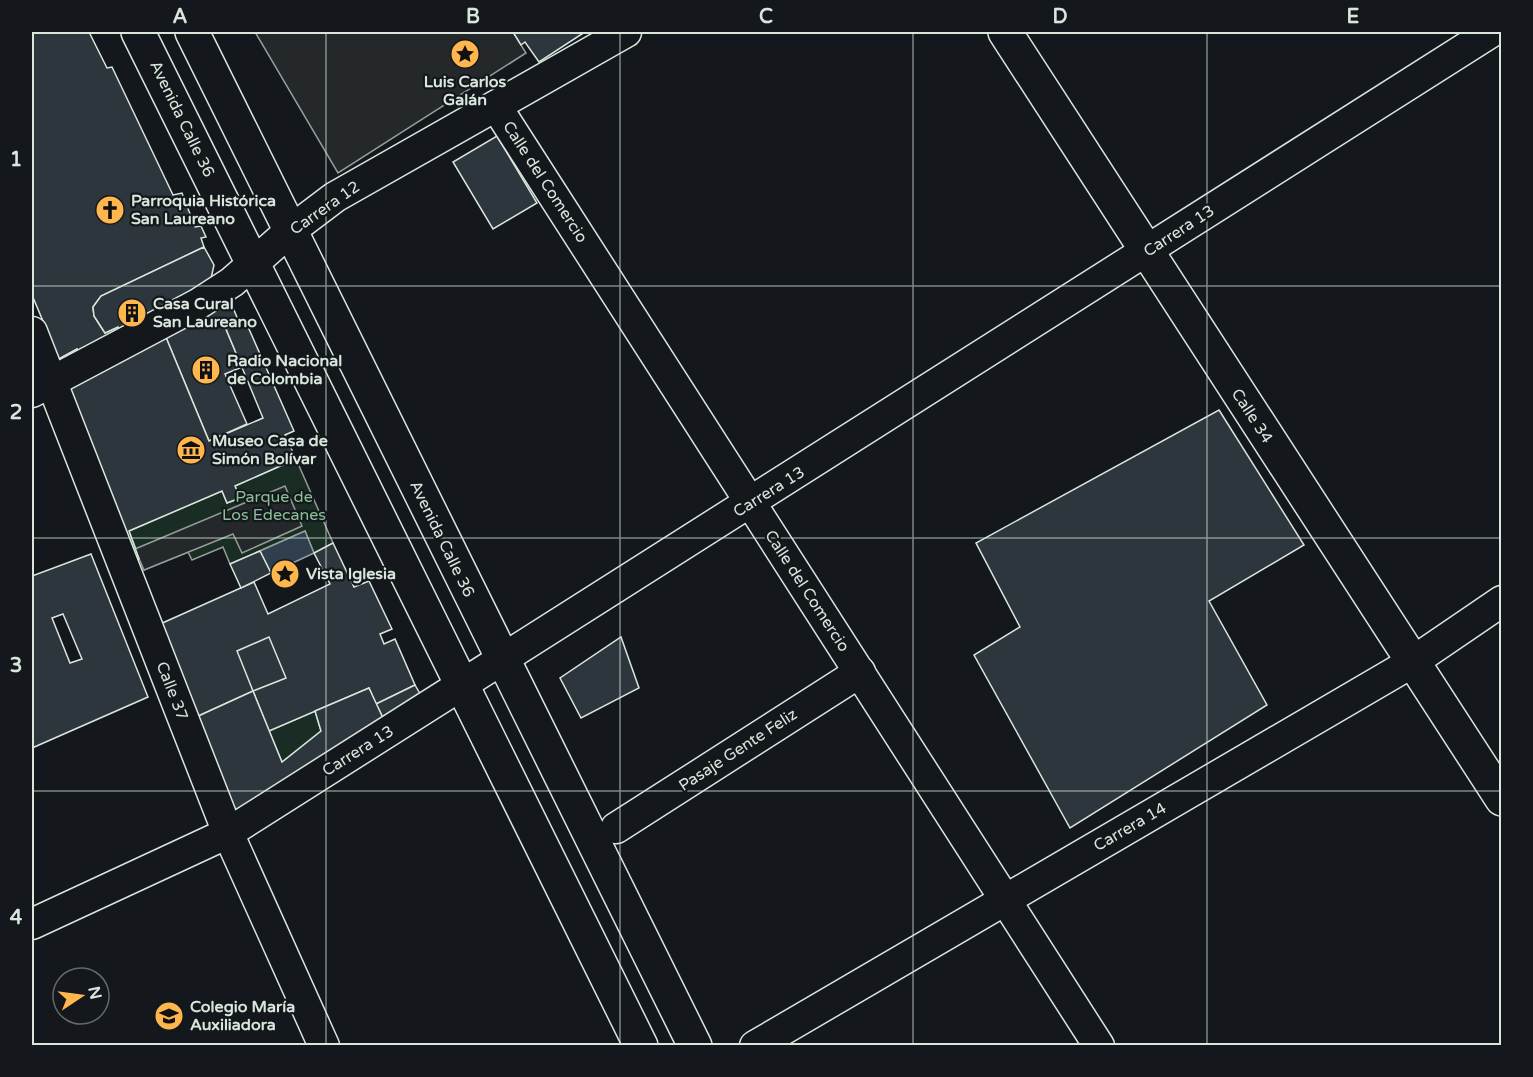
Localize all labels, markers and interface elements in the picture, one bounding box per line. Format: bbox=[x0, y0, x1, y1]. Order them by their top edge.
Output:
text: A bbox=[173, 5, 188, 29]
text: B bbox=[466, 5, 480, 29]
text: C bbox=[759, 5, 773, 29]
text: D bbox=[1052, 5, 1068, 29]
text: E bbox=[1347, 5, 1360, 29]
place icon: Luis Carlos Galán bbox=[449, 38, 481, 70]
street label: Avenida Calle 36 bbox=[145, 57, 219, 181]
place label: Luis Carlos Galán bbox=[424, 72, 507, 110]
street label: Calle del Comercio bbox=[498, 117, 592, 247]
text: 1 bbox=[10, 148, 22, 172]
street label: Carrera 12 bbox=[286, 177, 364, 239]
place label: Parroquia Histórica San Laureano bbox=[131, 191, 276, 229]
church icon: Parroquia Histórica San Laureano bbox=[94, 194, 126, 226]
street label: Carrera 13 bbox=[1140, 201, 1218, 261]
place label: Casa Cural San Laureano bbox=[153, 294, 257, 332]
building icon: Casa Cural San Laureano bbox=[116, 297, 148, 329]
place label: Radio Nacional de Colombia bbox=[227, 351, 342, 389]
building icon: Radio Nacional de Colombia bbox=[190, 354, 222, 386]
street label: Calle 34 bbox=[1227, 385, 1277, 447]
text: 2 bbox=[10, 401, 22, 425]
place label: Museo Casa de Simón Bolívar bbox=[212, 431, 328, 469]
museum icon: Museo Casa de Simón Bolívar bbox=[175, 434, 207, 466]
street label: Carrera 13 bbox=[730, 462, 808, 522]
street label: Avenida Calle 36 bbox=[405, 477, 479, 601]
park label: Parque de Los Edecanes bbox=[222, 487, 326, 525]
street label: Calle del Comercio bbox=[760, 526, 854, 656]
place icon: Vista Iglesia bbox=[269, 558, 301, 590]
place label: Vista Iglesia bbox=[306, 564, 396, 584]
text: 3 bbox=[10, 654, 22, 678]
street label: Calle 37 bbox=[152, 659, 192, 723]
street label: Pasaje Gente Feliz bbox=[675, 704, 801, 796]
street label: Carrera 13 bbox=[319, 721, 397, 781]
street label: Carrera 14 bbox=[1090, 798, 1170, 856]
text: 4 bbox=[10, 906, 23, 930]
north arrow bbox=[51, 966, 111, 1026]
text: N bbox=[83, 984, 106, 1001]
place label: Colegio María Auxiliadora bbox=[190, 997, 295, 1035]
school or university icon: Colegio María Auxiliadora bbox=[153, 1000, 185, 1032]

